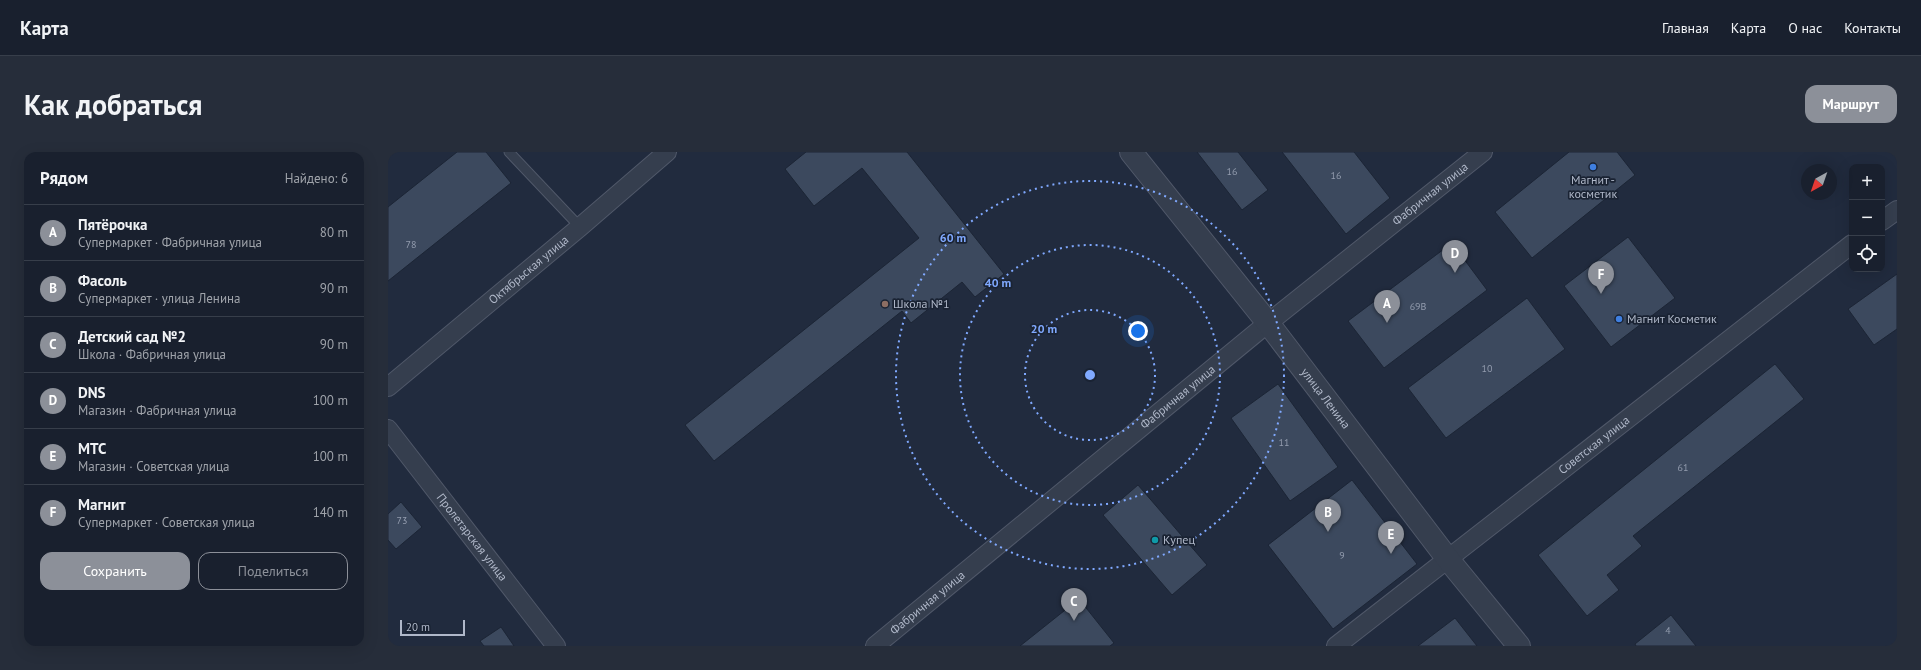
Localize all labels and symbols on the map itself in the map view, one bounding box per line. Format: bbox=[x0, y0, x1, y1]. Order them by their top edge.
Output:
street label: Фабричная улица bbox=[1389, 159, 1471, 228]
marker: Магнит - косметик bbox=[1588, 162, 1598, 172]
north arrow bbox=[1801, 164, 1837, 200]
house number: 16 bbox=[1227, 165, 1237, 178]
house number: 16 bbox=[1331, 169, 1341, 182]
place label: Магнит - косметик bbox=[1569, 172, 1617, 201]
text: 60 m bbox=[940, 230, 966, 245]
street label: Октябрьская улица bbox=[485, 232, 571, 307]
house number: 78 bbox=[406, 238, 416, 251]
pin: D bbox=[1442, 240, 1468, 273]
pin: F bbox=[1588, 261, 1614, 294]
text: 40 m bbox=[985, 275, 1011, 290]
pin: A bbox=[1374, 290, 1400, 323]
place label: Школа №1 bbox=[893, 296, 950, 311]
marker: Школа №1 bbox=[880, 299, 890, 309]
house number: 69В bbox=[1410, 300, 1427, 313]
place label: Магнит Косметик bbox=[1627, 311, 1717, 326]
marker: Магнит Косметик bbox=[1614, 314, 1624, 324]
text: 20 m bbox=[1031, 321, 1057, 336]
your location bbox=[1128, 321, 1148, 341]
street label: Фабричная улица bbox=[1137, 361, 1218, 432]
house number: 10 bbox=[1482, 362, 1493, 375]
street label: улица Ленина bbox=[1298, 365, 1354, 432]
centre of rings bbox=[1083, 368, 1097, 382]
street label: Советская улица bbox=[1555, 412, 1632, 477]
house number: 11 bbox=[1279, 436, 1289, 449]
house number: 61 bbox=[1678, 461, 1688, 474]
street label: Пролетарская улица bbox=[434, 490, 511, 584]
pin: B bbox=[1315, 499, 1341, 532]
house number: 73 bbox=[397, 514, 407, 527]
pin: E bbox=[1378, 521, 1404, 554]
place label: Купец bbox=[1163, 532, 1195, 547]
marker: Купец bbox=[1150, 535, 1160, 545]
house number: 9 bbox=[1339, 549, 1345, 562]
street label: Фабричная улица bbox=[887, 567, 968, 638]
pin: C bbox=[1061, 588, 1087, 621]
scale bar bbox=[400, 618, 465, 637]
house number: 4 bbox=[1665, 624, 1671, 637]

